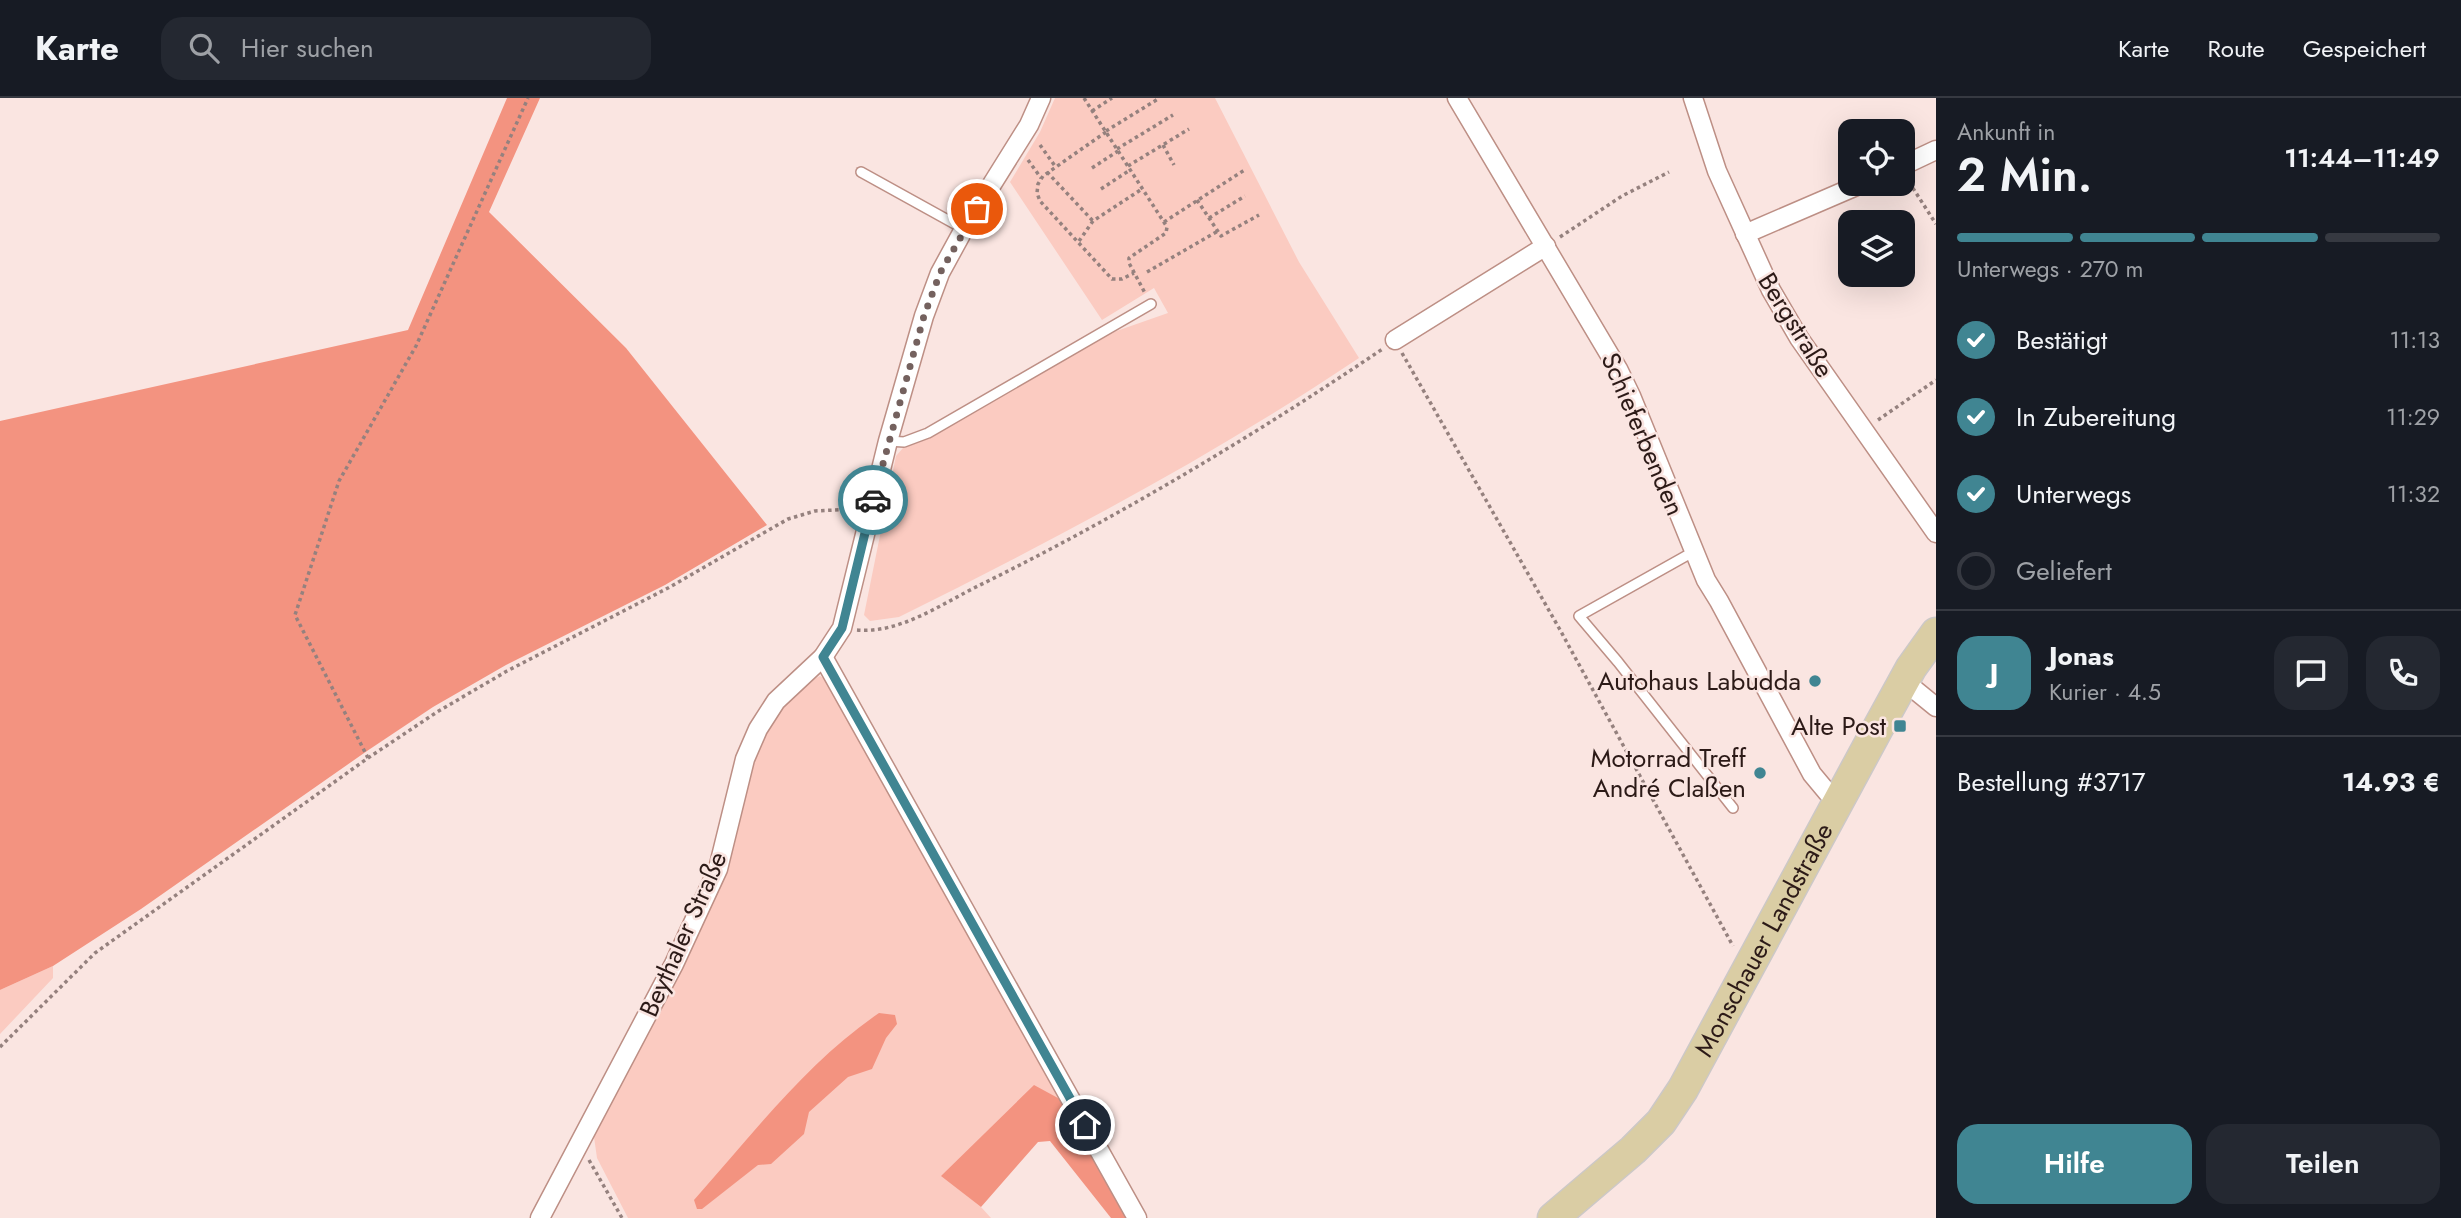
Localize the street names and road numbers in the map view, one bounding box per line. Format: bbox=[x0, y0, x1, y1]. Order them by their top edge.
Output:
street label: Bergstraße bbox=[1749, 265, 1843, 385]
street label: Schieferbenden bbox=[1592, 347, 1694, 521]
street label: Monschauer Landstraße bbox=[1685, 816, 1842, 1063]
street label: Beythaler Straße bbox=[630, 845, 736, 1023]

